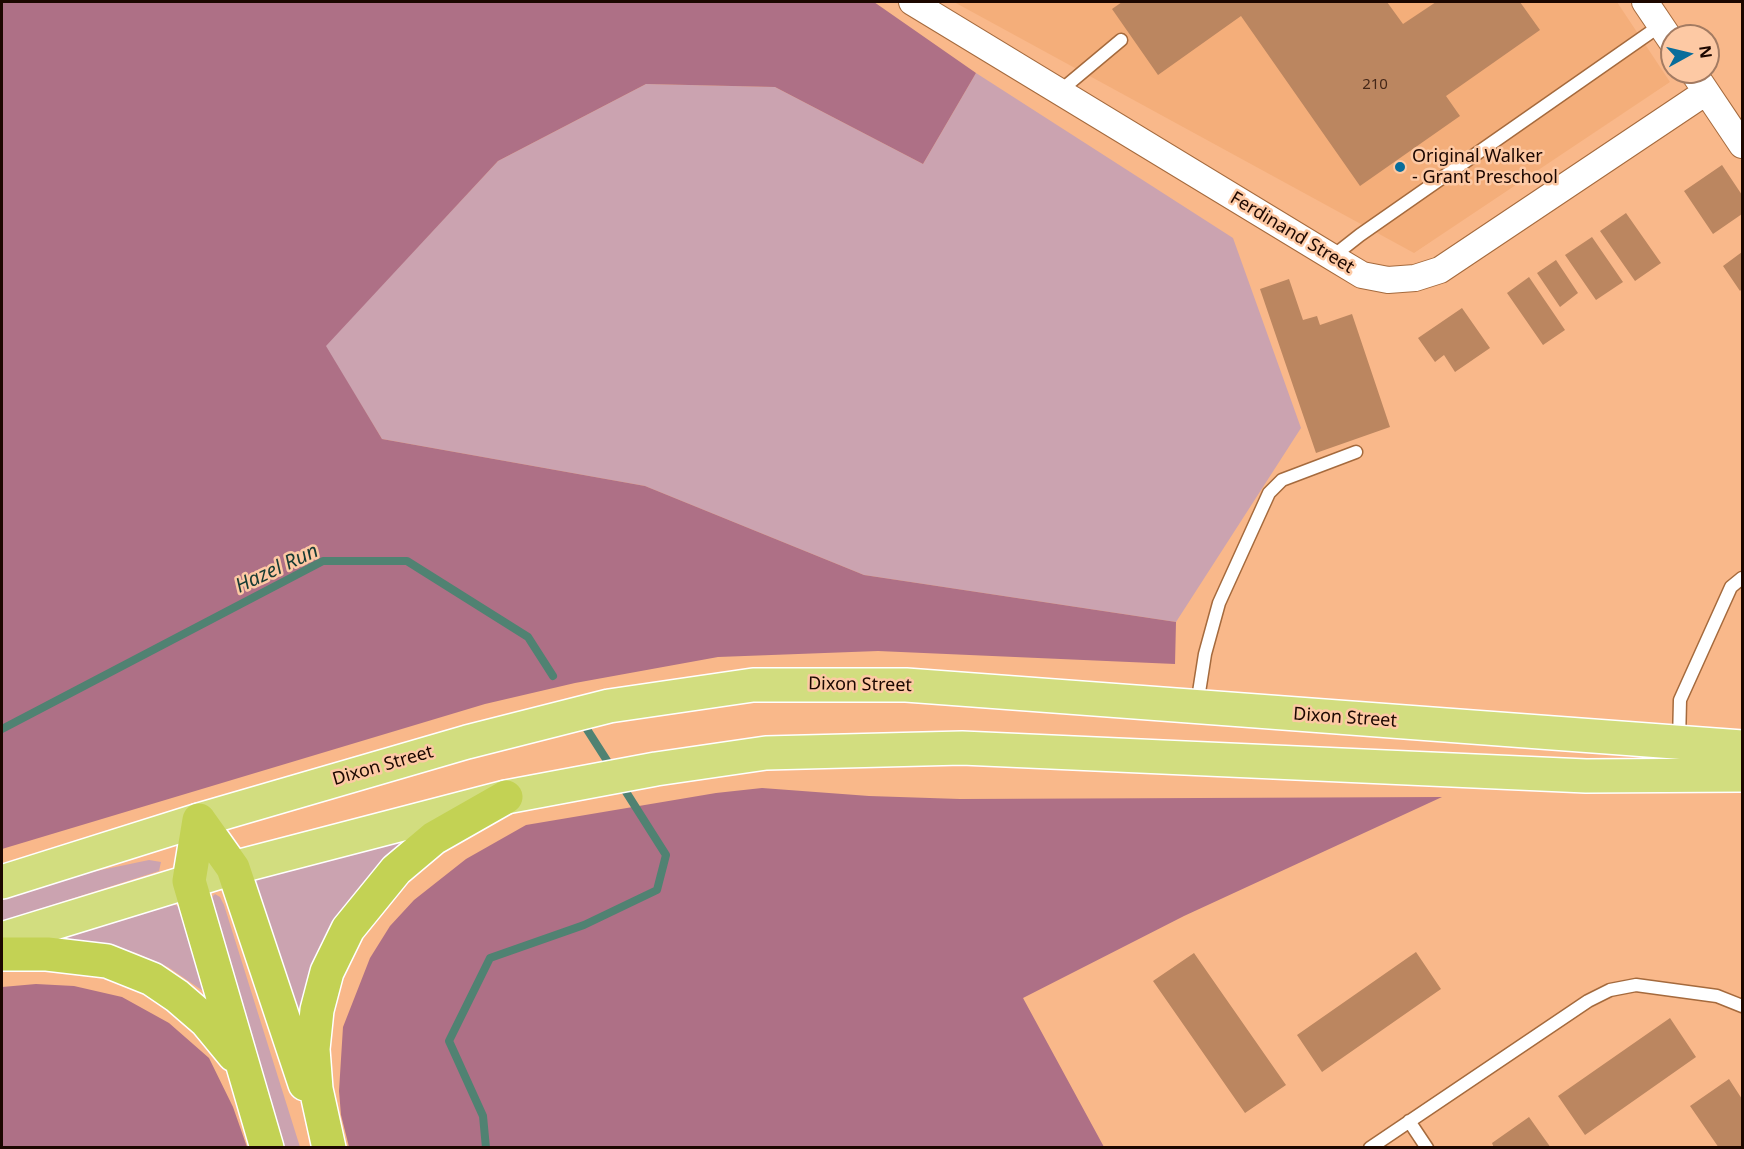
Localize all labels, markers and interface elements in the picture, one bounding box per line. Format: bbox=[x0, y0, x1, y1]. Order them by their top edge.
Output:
north arrow bbox=[1660, 24, 1720, 84]
text: N bbox=[1694, 44, 1718, 60]
house number: 210 bbox=[1362, 76, 1388, 94]
place label: Original Walker - Grant Preschool bbox=[1412, 146, 1558, 188]
marker: Original Walker - Grant Preschool bbox=[1393, 160, 1407, 174]
street label: Ferdinand Street bbox=[1226, 188, 1358, 278]
water label: Hazel Run bbox=[232, 539, 322, 599]
street label: Dixon Street bbox=[808, 673, 912, 697]
street label: Dixon Street bbox=[1292, 704, 1398, 732]
street label: Dixon Street bbox=[330, 741, 436, 791]

